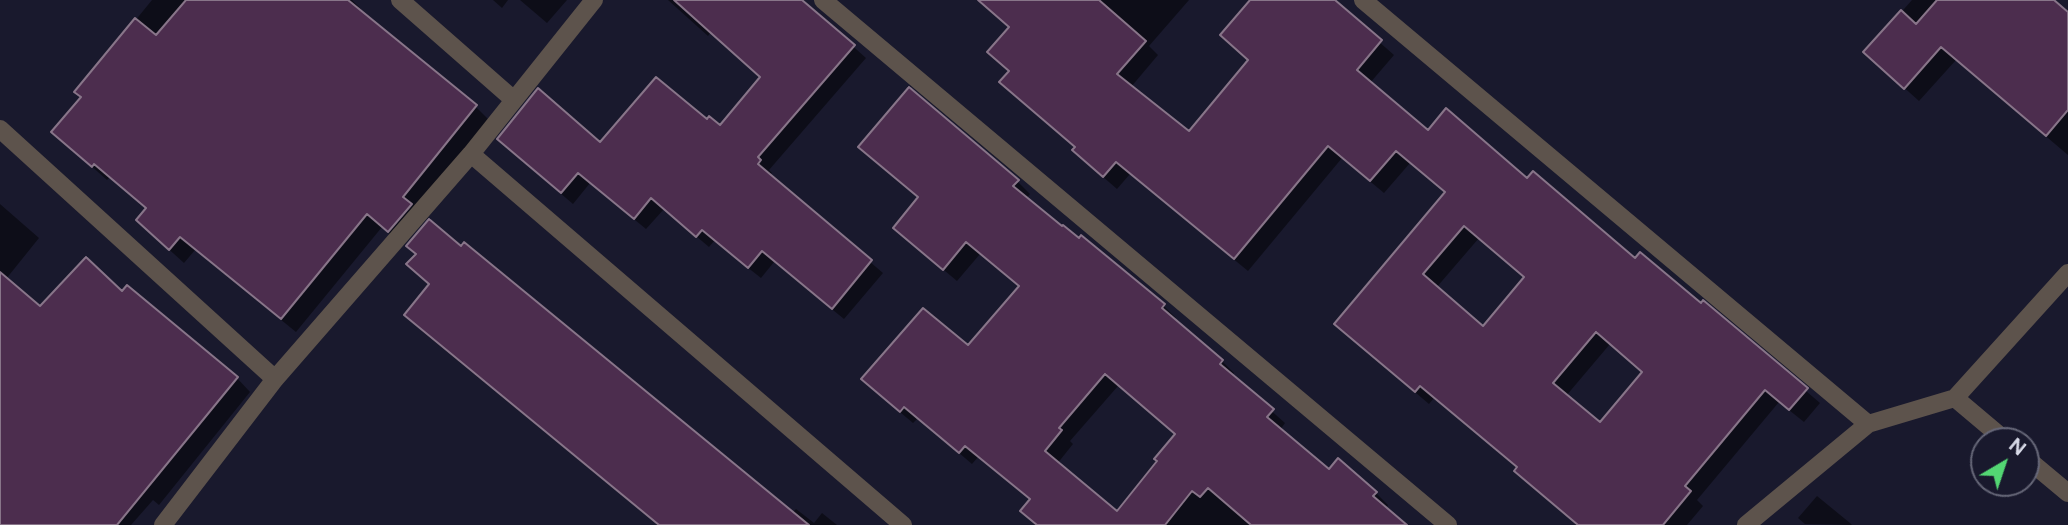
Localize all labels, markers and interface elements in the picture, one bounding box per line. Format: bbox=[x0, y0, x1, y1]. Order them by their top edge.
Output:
north arrow bbox=[1970, 427, 2040, 497]
text: N bbox=[2004, 433, 2030, 460]

